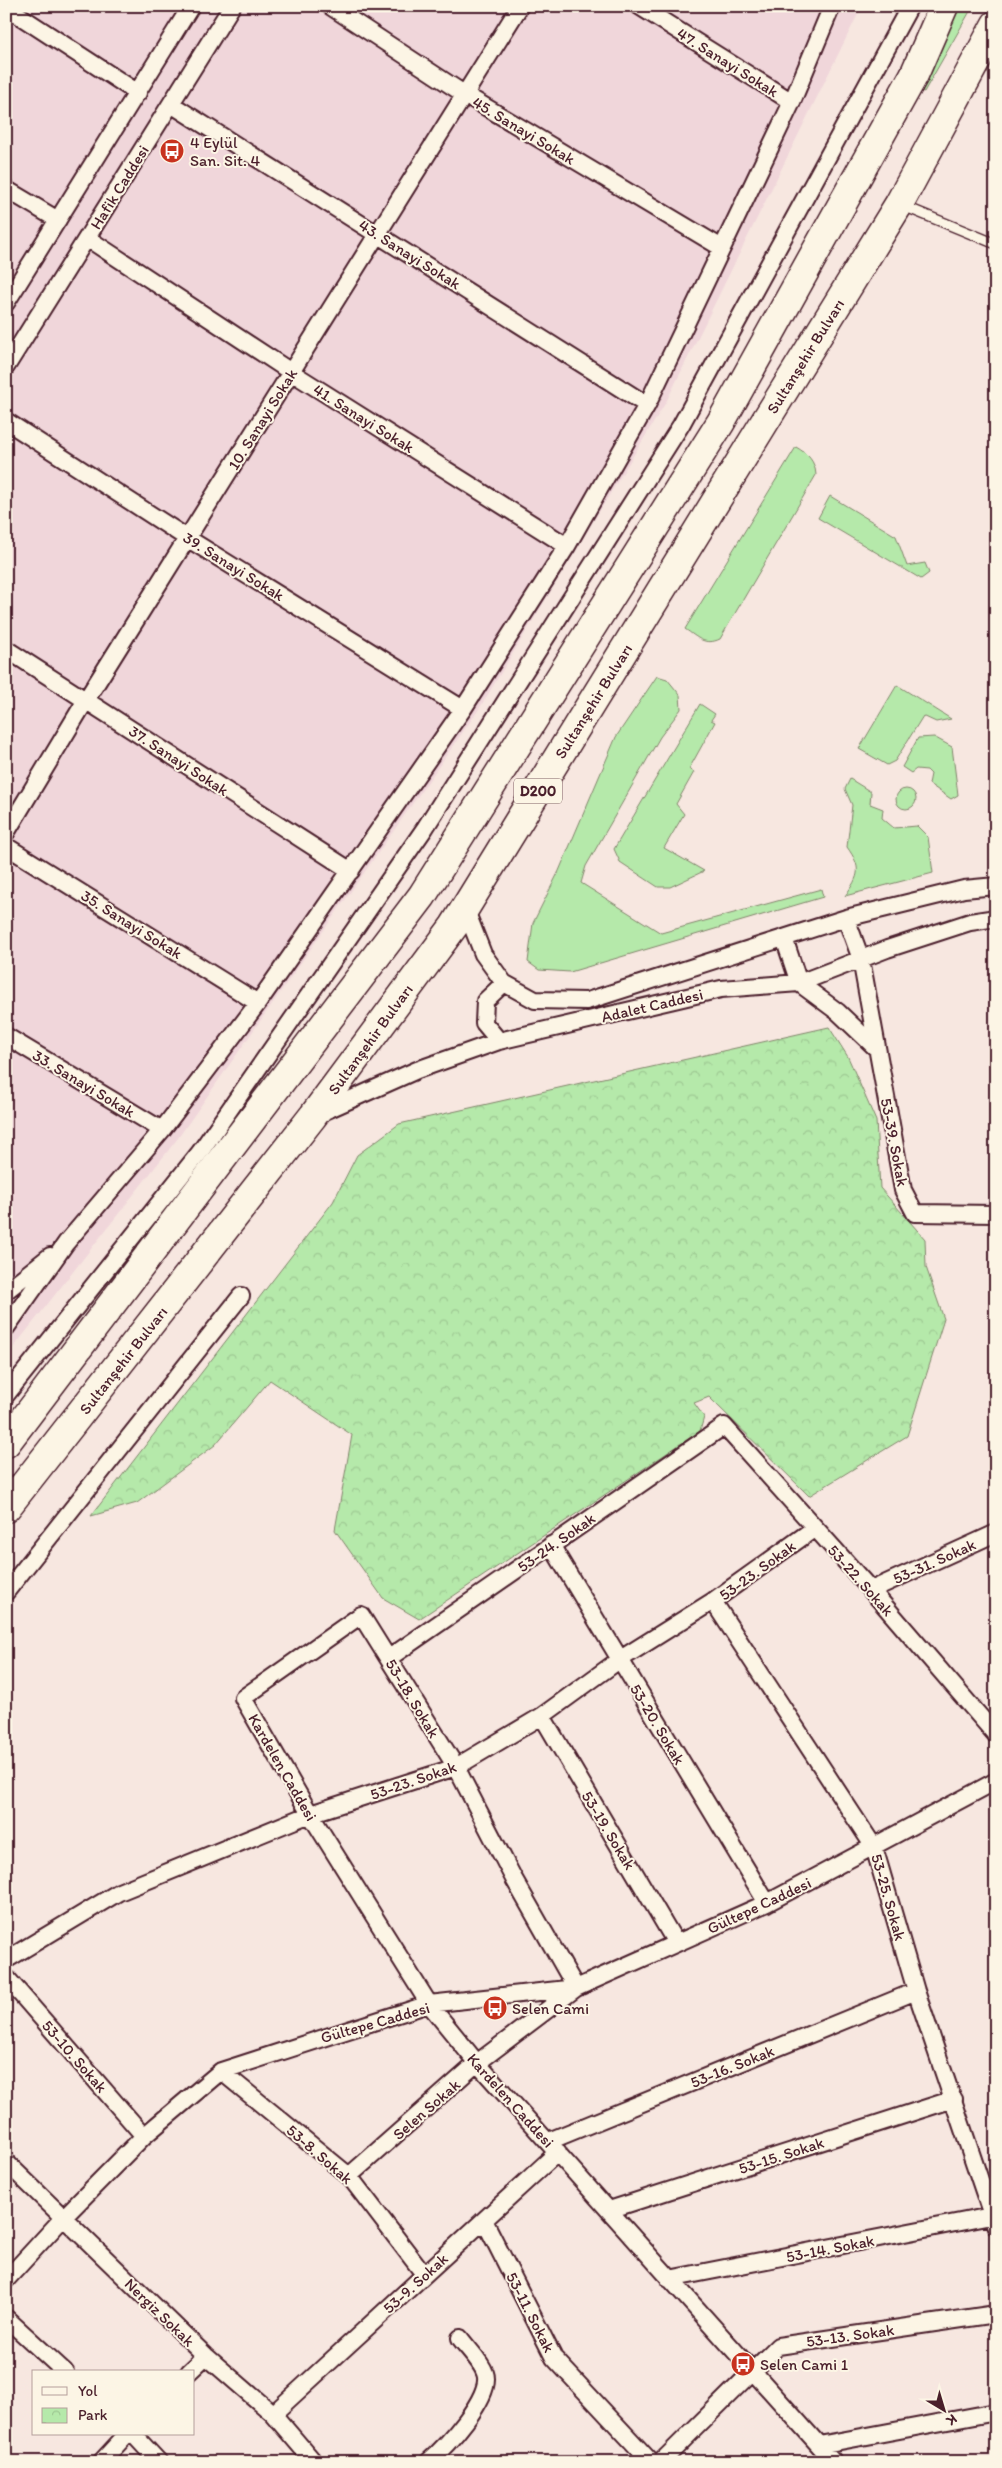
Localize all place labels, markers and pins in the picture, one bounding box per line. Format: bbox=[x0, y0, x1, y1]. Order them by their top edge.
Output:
place label: 4 Eylül San. Sit. 4 bbox=[190, 133, 261, 170]
bus stop icon: 4 Eylül San. Sit. 4 bbox=[159, 138, 185, 164]
bus stop icon: Selen Cami bbox=[482, 1995, 508, 2021]
place label: Selen Cami bbox=[512, 1999, 589, 2018]
bus stop icon: Selen Cami 1 bbox=[730, 2351, 756, 2377]
place label: Selen Cami 1 bbox=[760, 2355, 849, 2374]

